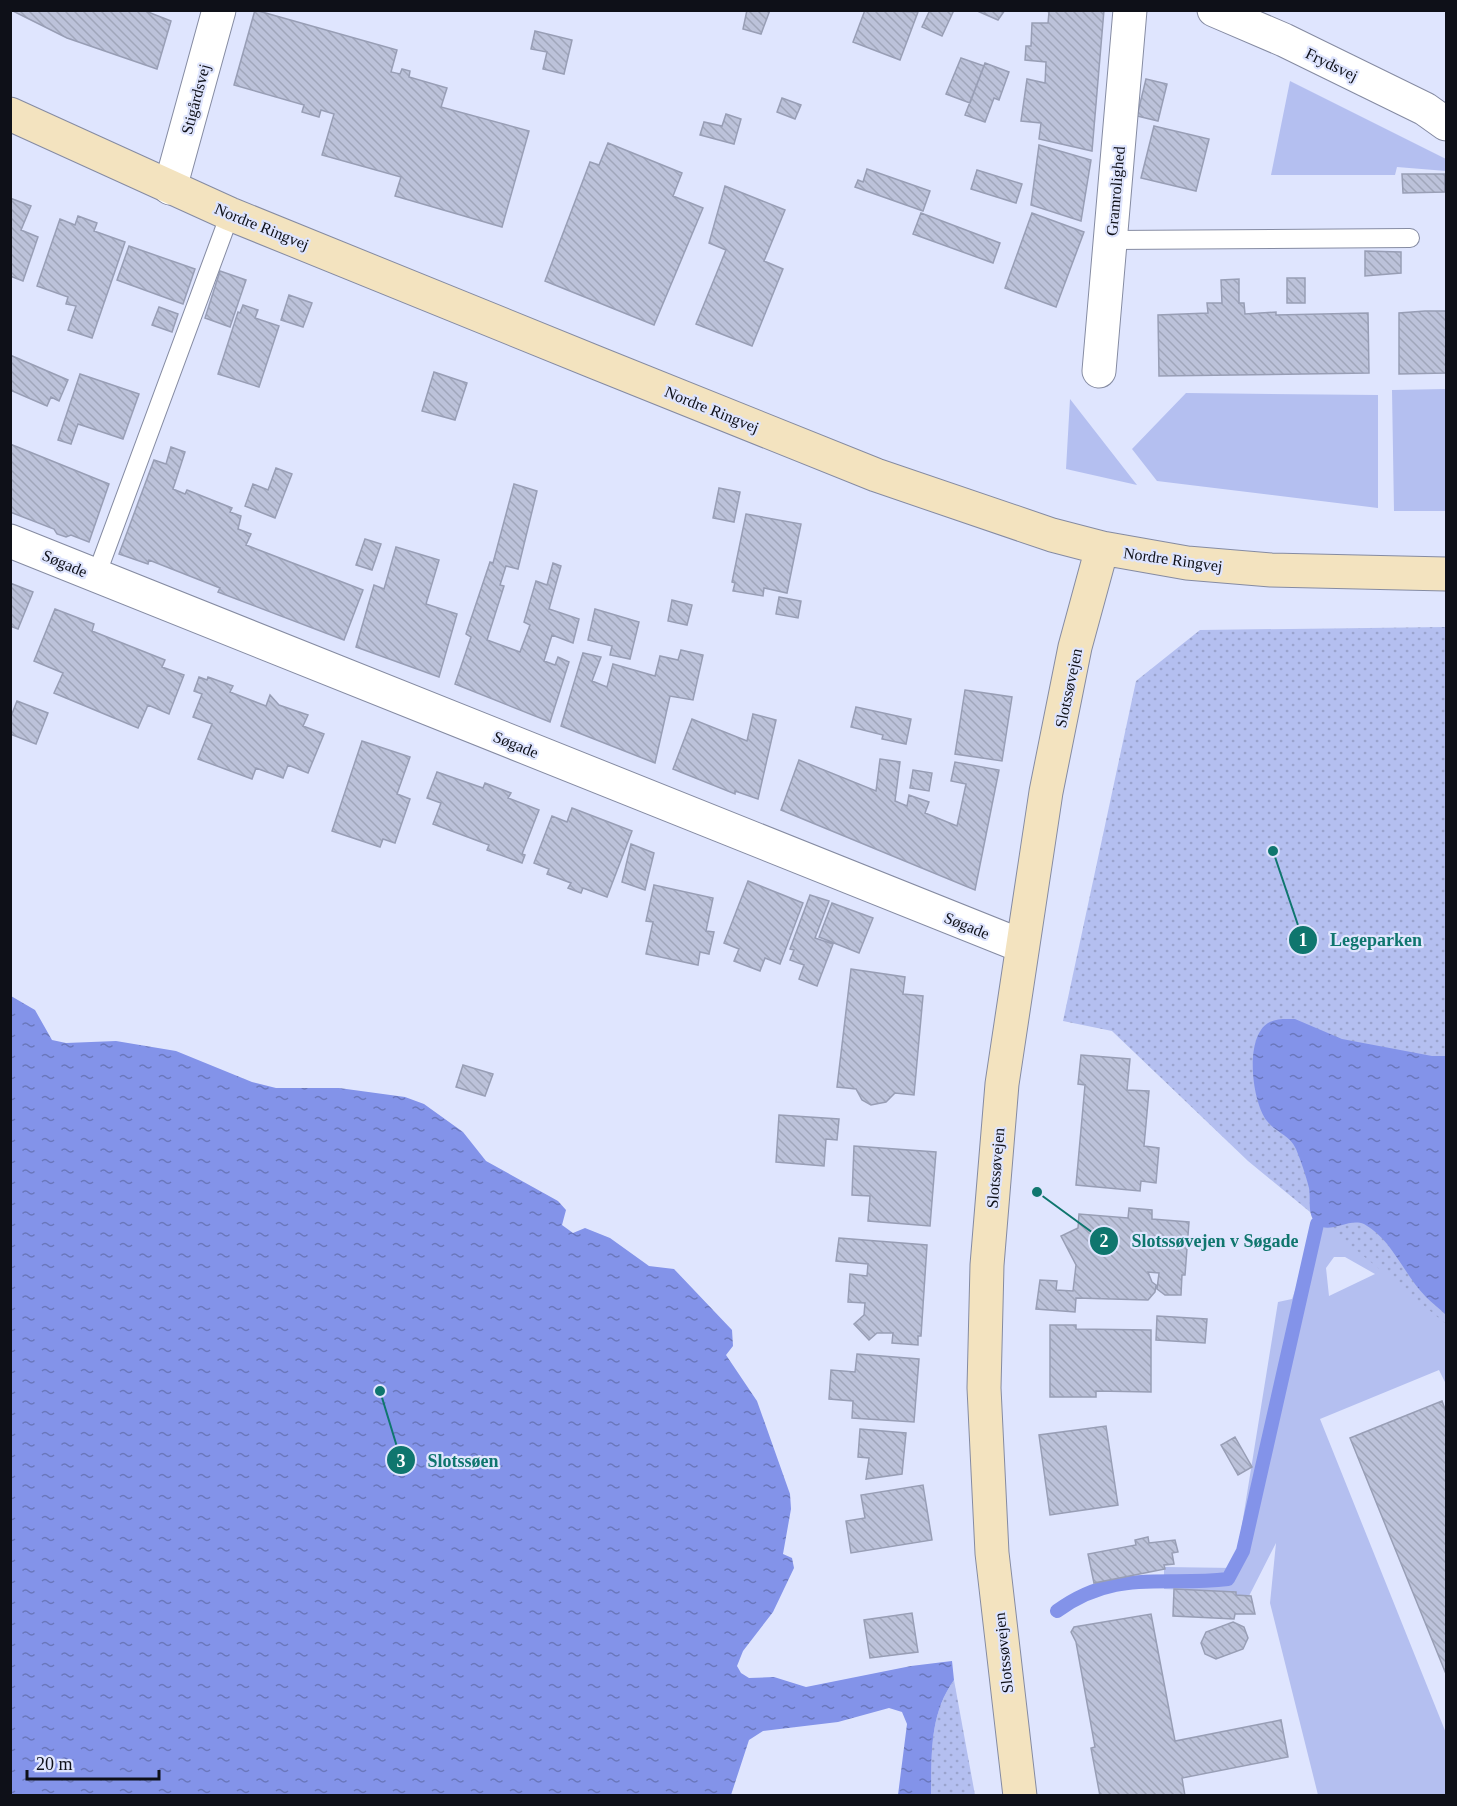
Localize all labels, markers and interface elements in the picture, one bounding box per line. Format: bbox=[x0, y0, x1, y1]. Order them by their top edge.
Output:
street label: Frydsvej bbox=[1302, 45, 1361, 85]
street label: Stigårdsvej bbox=[178, 62, 214, 136]
street label: Gramrolighed bbox=[1103, 146, 1129, 237]
street label: Nordre Ringvej bbox=[212, 200, 311, 254]
street label: Nordre Ringvej bbox=[662, 383, 761, 437]
street label: Nordre Ringvej bbox=[1122, 544, 1224, 576]
street label: Søgade bbox=[39, 546, 90, 581]
street label: Slotssøvejen bbox=[1052, 647, 1086, 730]
street label: Søgade bbox=[490, 728, 541, 762]
street label: Søgade bbox=[941, 909, 992, 943]
callout: Legeparken bbox=[1288, 922, 1434, 958]
text: 1 bbox=[1299, 930, 1308, 950]
text: Legeparken bbox=[1330, 930, 1422, 950]
street label: Slotssøvejen bbox=[984, 1127, 1008, 1209]
callout: Slotssøvejen v Søgade bbox=[1089, 1223, 1310, 1259]
text: 2 bbox=[1100, 1231, 1109, 1251]
text: Slotssøvejen v Søgade bbox=[1131, 1231, 1299, 1251]
callout: Slotssøen bbox=[386, 1442, 511, 1478]
text: 3 bbox=[397, 1451, 406, 1471]
text: Slotssøen bbox=[427, 1451, 499, 1471]
street label: Slotssøvejen bbox=[991, 1612, 1017, 1694]
scale bar bbox=[27, 1743, 159, 1781]
text: 20 m bbox=[36, 1754, 73, 1774]

